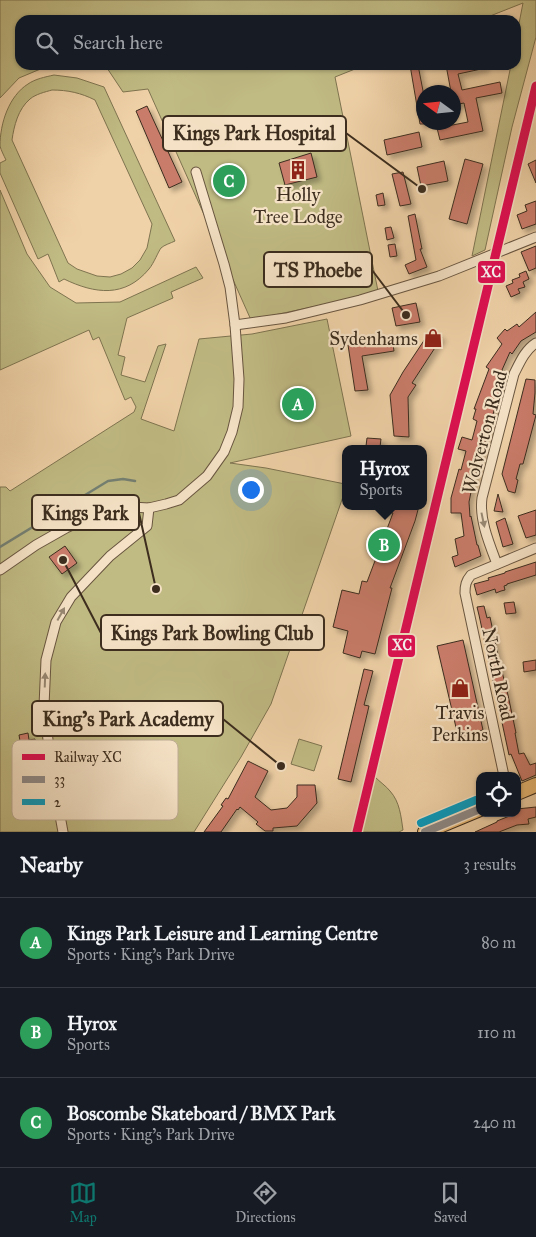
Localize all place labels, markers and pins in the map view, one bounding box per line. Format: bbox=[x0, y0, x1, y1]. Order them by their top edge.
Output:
callout: Kings Park Hospital bbox=[163, 116, 346, 151]
building icon: Holly Tree Lodge bbox=[287, 159, 309, 181]
pin: C bbox=[213, 162, 245, 200]
place label: Holly Tree Lodge bbox=[253, 183, 343, 229]
callout: TS Phoebe bbox=[264, 252, 372, 287]
place label: Sydenhams bbox=[329, 327, 418, 350]
shop icon: Sydenhams bbox=[422, 327, 444, 349]
pin: A bbox=[282, 385, 314, 423]
callout: Kings Park bbox=[32, 495, 139, 530]
pin: B bbox=[368, 526, 400, 564]
callout: Kings Park Bowling Club bbox=[101, 615, 324, 650]
shop icon: Travis Perkins bbox=[449, 677, 471, 699]
callout: King's Park Academy bbox=[32, 701, 223, 736]
place label: Travis Perkins bbox=[432, 701, 488, 746]

